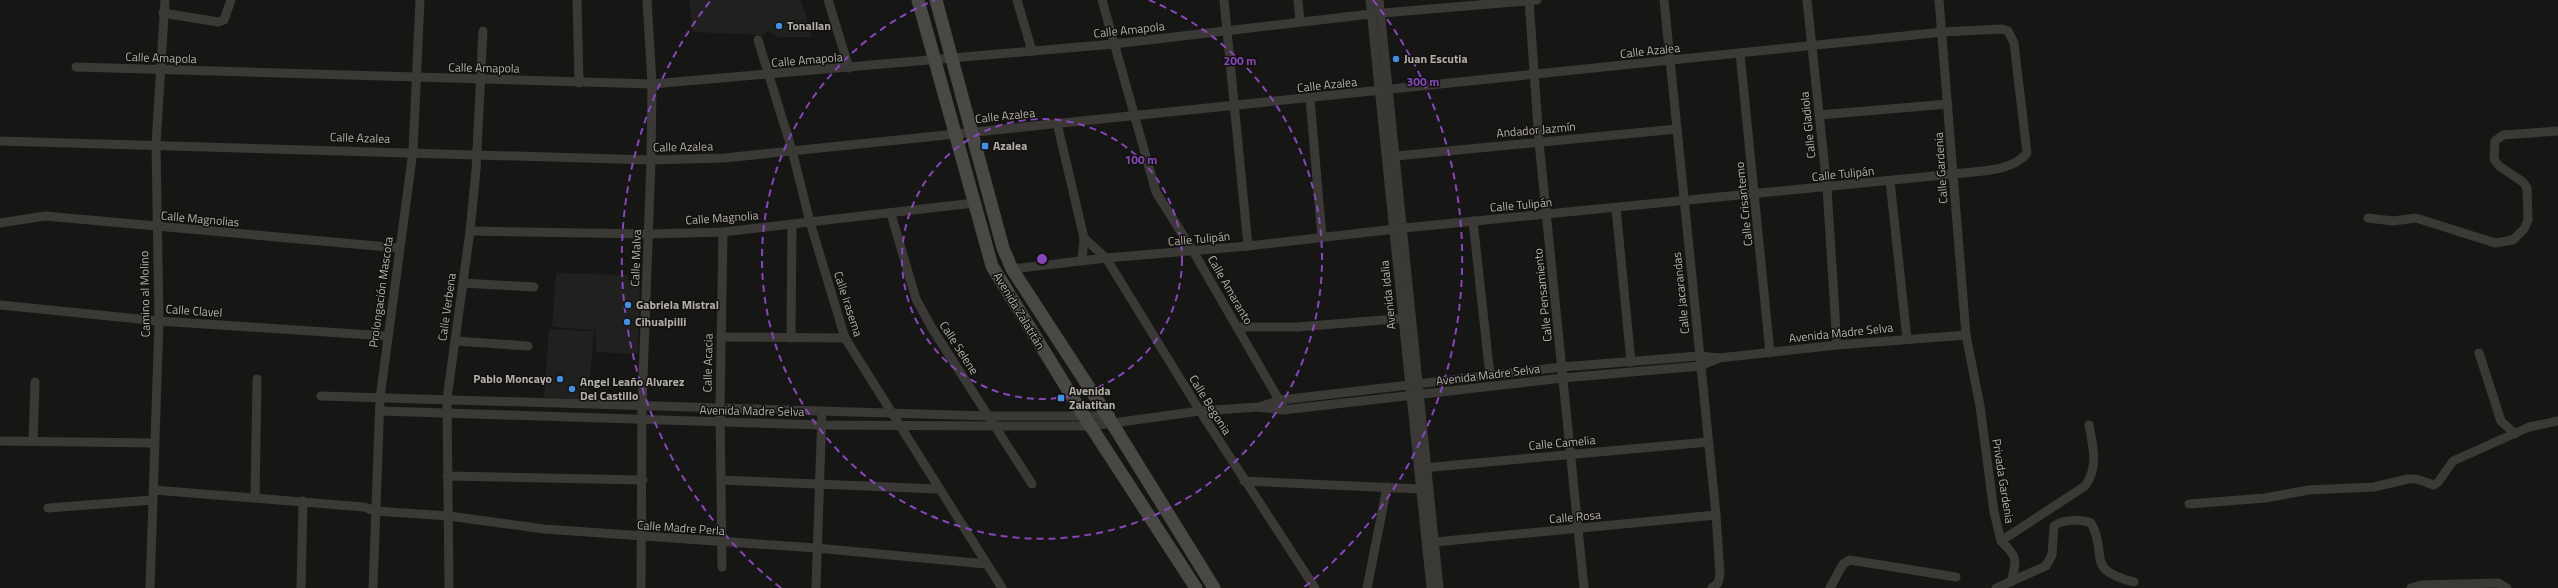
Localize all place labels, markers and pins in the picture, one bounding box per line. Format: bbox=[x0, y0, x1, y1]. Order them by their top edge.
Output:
place label: Tonallan bbox=[787, 16, 831, 35]
marker: Tonallan bbox=[774, 21, 784, 31]
place label: Juan Escutia bbox=[1404, 49, 1468, 68]
marker: Juan Escutia bbox=[1391, 54, 1401, 64]
place label: Azalea bbox=[993, 136, 1027, 155]
marker: Azalea bbox=[980, 141, 990, 151]
centre of rings bbox=[1035, 252, 1049, 266]
place label: Gabriela Mistral bbox=[636, 295, 719, 314]
marker: Gabriela Mistral bbox=[623, 300, 633, 310]
place label: Cihualpilli bbox=[635, 312, 686, 331]
marker: Cihualpilli bbox=[622, 317, 632, 327]
place label: Pablo Moncayo bbox=[473, 369, 552, 388]
place label: Angel Leaño Alvarez Del Castillo bbox=[580, 372, 684, 405]
marker: Pablo Moncayo bbox=[555, 374, 565, 384]
place label: Avenida Zalatitan bbox=[1069, 381, 1116, 414]
marker: Angel Leaño Alvarez Del Castillo bbox=[567, 384, 577, 394]
marker: Avenida Zalatitan bbox=[1056, 393, 1066, 403]

